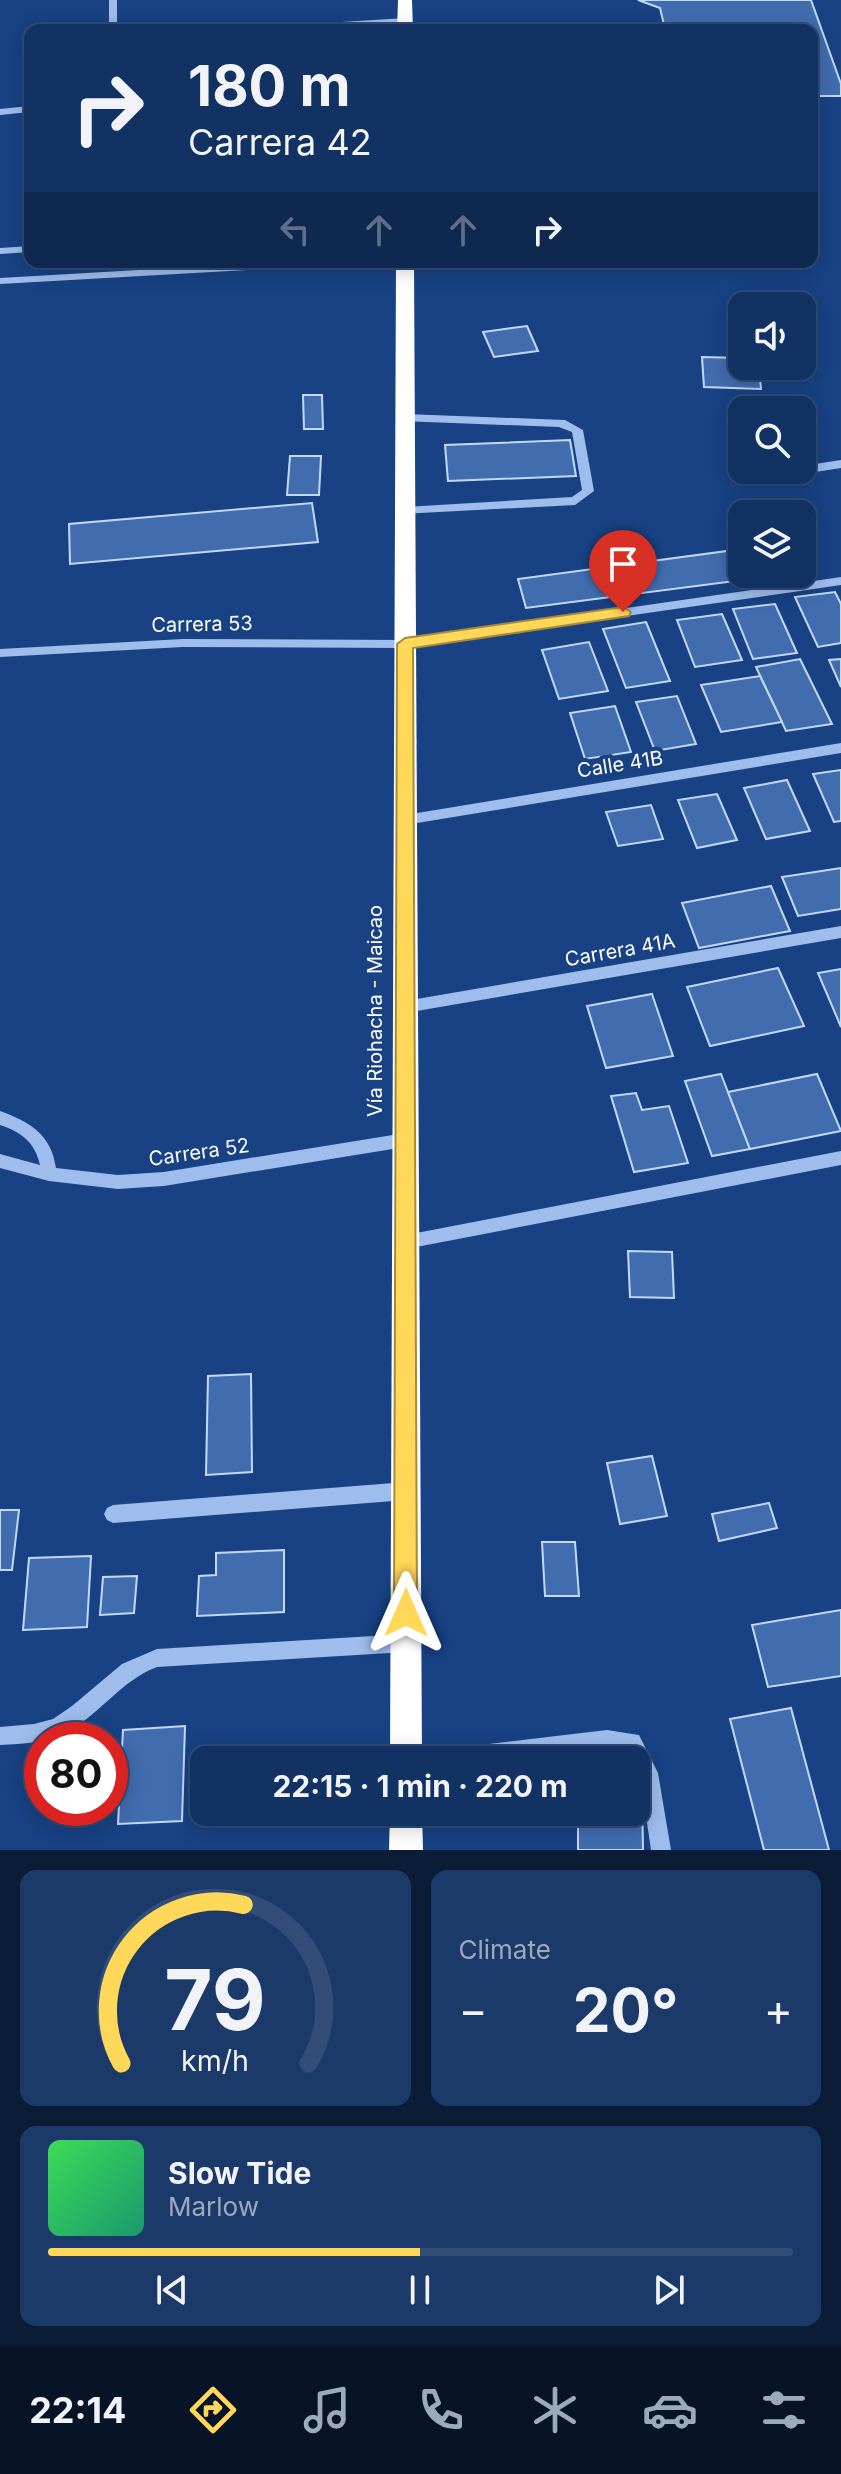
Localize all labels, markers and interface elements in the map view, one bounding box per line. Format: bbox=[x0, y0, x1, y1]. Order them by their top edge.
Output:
text: 180 m bbox=[188, 52, 351, 120]
icon: right bbox=[56, 56, 160, 160]
text: Carrera 42 bbox=[188, 120, 372, 164]
icon: left bbox=[273, 208, 317, 252]
icon: ahead bbox=[357, 208, 401, 252]
icon: ahead bbox=[441, 208, 485, 252]
icon: right bbox=[525, 208, 569, 252]
map controls bbox=[728, 292, 816, 588]
button: sound bbox=[728, 292, 816, 380]
button: search bbox=[728, 396, 816, 484]
button: layers bbox=[728, 500, 816, 588]
pin bbox=[589, 530, 657, 612]
icon: arrive bbox=[601, 542, 645, 586]
street label: Carrera 53 bbox=[151, 611, 253, 637]
street label: Calle 41B bbox=[575, 745, 665, 783]
street label: Vía Riohacha - Maicao bbox=[363, 905, 387, 1117]
street label: Carrera 41A bbox=[563, 928, 677, 971]
street label: Carrera 52 bbox=[147, 1133, 251, 1171]
position arrow bbox=[364, 1571, 448, 1655]
speed limit sign: 80 bbox=[24, 1722, 128, 1826]
text: 22:15 · 1 min · 220 m bbox=[272, 1768, 568, 1804]
text: Climate bbox=[459, 1934, 551, 1965]
text: 79 bbox=[164, 1949, 266, 2050]
text: 20° bbox=[573, 1974, 679, 2046]
text: − bbox=[459, 1983, 488, 2037]
text: + bbox=[764, 1983, 793, 2037]
text: km/h bbox=[181, 2043, 249, 2078]
text: Slow Tide bbox=[168, 2155, 311, 2191]
text: Marlow bbox=[168, 2191, 259, 2222]
icon: previous bbox=[150, 2268, 194, 2312]
icon: pause bbox=[398, 2268, 442, 2312]
icon: next bbox=[647, 2268, 691, 2312]
icon: directions bbox=[185, 2382, 241, 2438]
icon: music bbox=[299, 2382, 355, 2438]
icon: phone bbox=[413, 2382, 469, 2438]
icon: climate bbox=[527, 2382, 583, 2438]
icon: car bbox=[642, 2382, 698, 2438]
icon: filters bbox=[756, 2382, 812, 2438]
text: 22:14 bbox=[29, 2388, 126, 2432]

